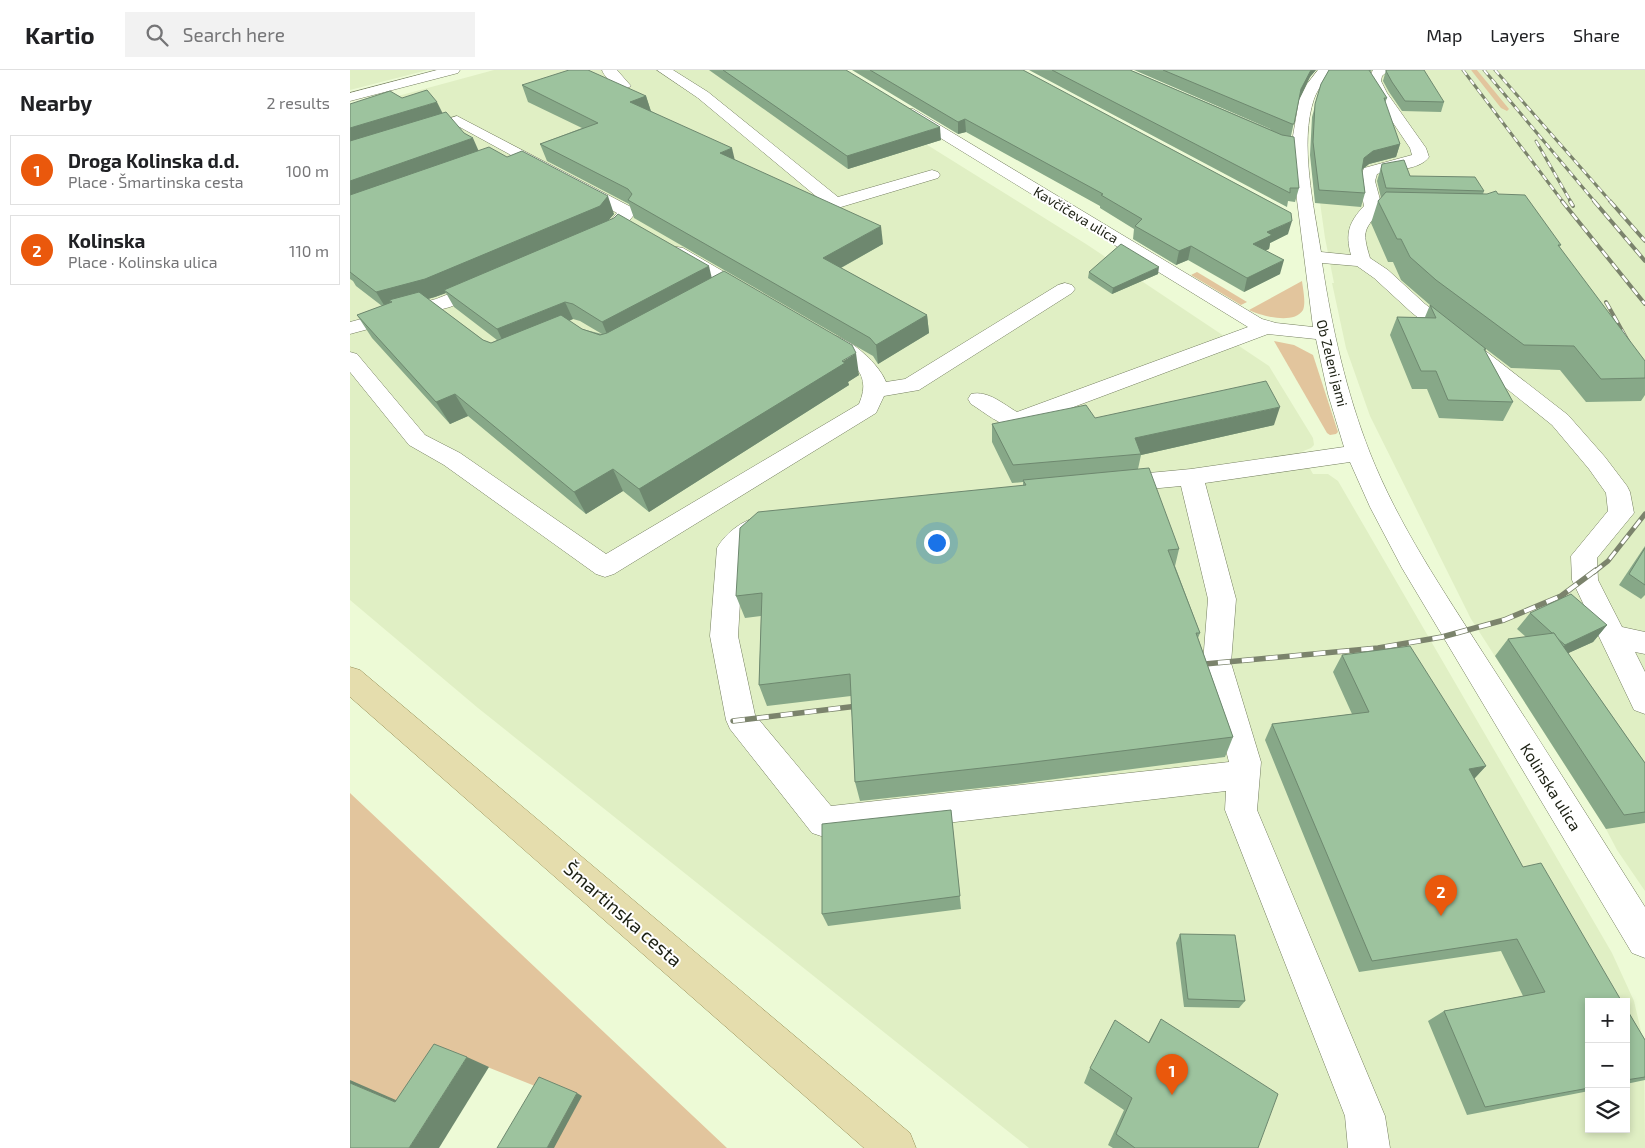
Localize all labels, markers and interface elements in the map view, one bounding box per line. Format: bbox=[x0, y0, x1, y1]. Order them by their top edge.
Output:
search box bbox=[125, 12, 475, 57]
text: Kartio bbox=[25, 20, 95, 49]
icon: search bbox=[143, 21, 171, 49]
text: Search here bbox=[183, 23, 285, 46]
text: Map bbox=[1426, 24, 1462, 46]
text: Layers bbox=[1490, 24, 1545, 46]
text: Share bbox=[1573, 24, 1620, 46]
text: Nearby bbox=[20, 90, 92, 115]
text: 2 results bbox=[267, 93, 330, 112]
text: Droga Kolinska d.d. bbox=[68, 149, 239, 172]
text: 1 bbox=[34, 161, 40, 180]
text: 100 m bbox=[286, 161, 329, 180]
text: Place · Šmartinska cesta bbox=[68, 172, 244, 191]
street label: Kavčičeva ulica bbox=[1031, 183, 1122, 247]
text: Kolinska bbox=[68, 229, 145, 252]
text: 2 bbox=[32, 241, 42, 260]
text: 110 m bbox=[289, 241, 329, 260]
text: Place · Kolinska ulica bbox=[68, 252, 218, 271]
street label: Ob Zeleni jami bbox=[1313, 318, 1352, 408]
your location bbox=[924, 530, 950, 556]
street label: Kolinska ulica bbox=[1517, 740, 1586, 834]
street label: Šmartinska cesta bbox=[560, 856, 687, 971]
pin: 2 bbox=[1425, 875, 1457, 916]
map controls bbox=[1585, 998, 1630, 1133]
button: + bbox=[1585, 998, 1630, 1043]
button: − bbox=[1585, 1043, 1630, 1088]
pin: 1 bbox=[1156, 1054, 1188, 1095]
button: layers bbox=[1585, 1088, 1630, 1133]

